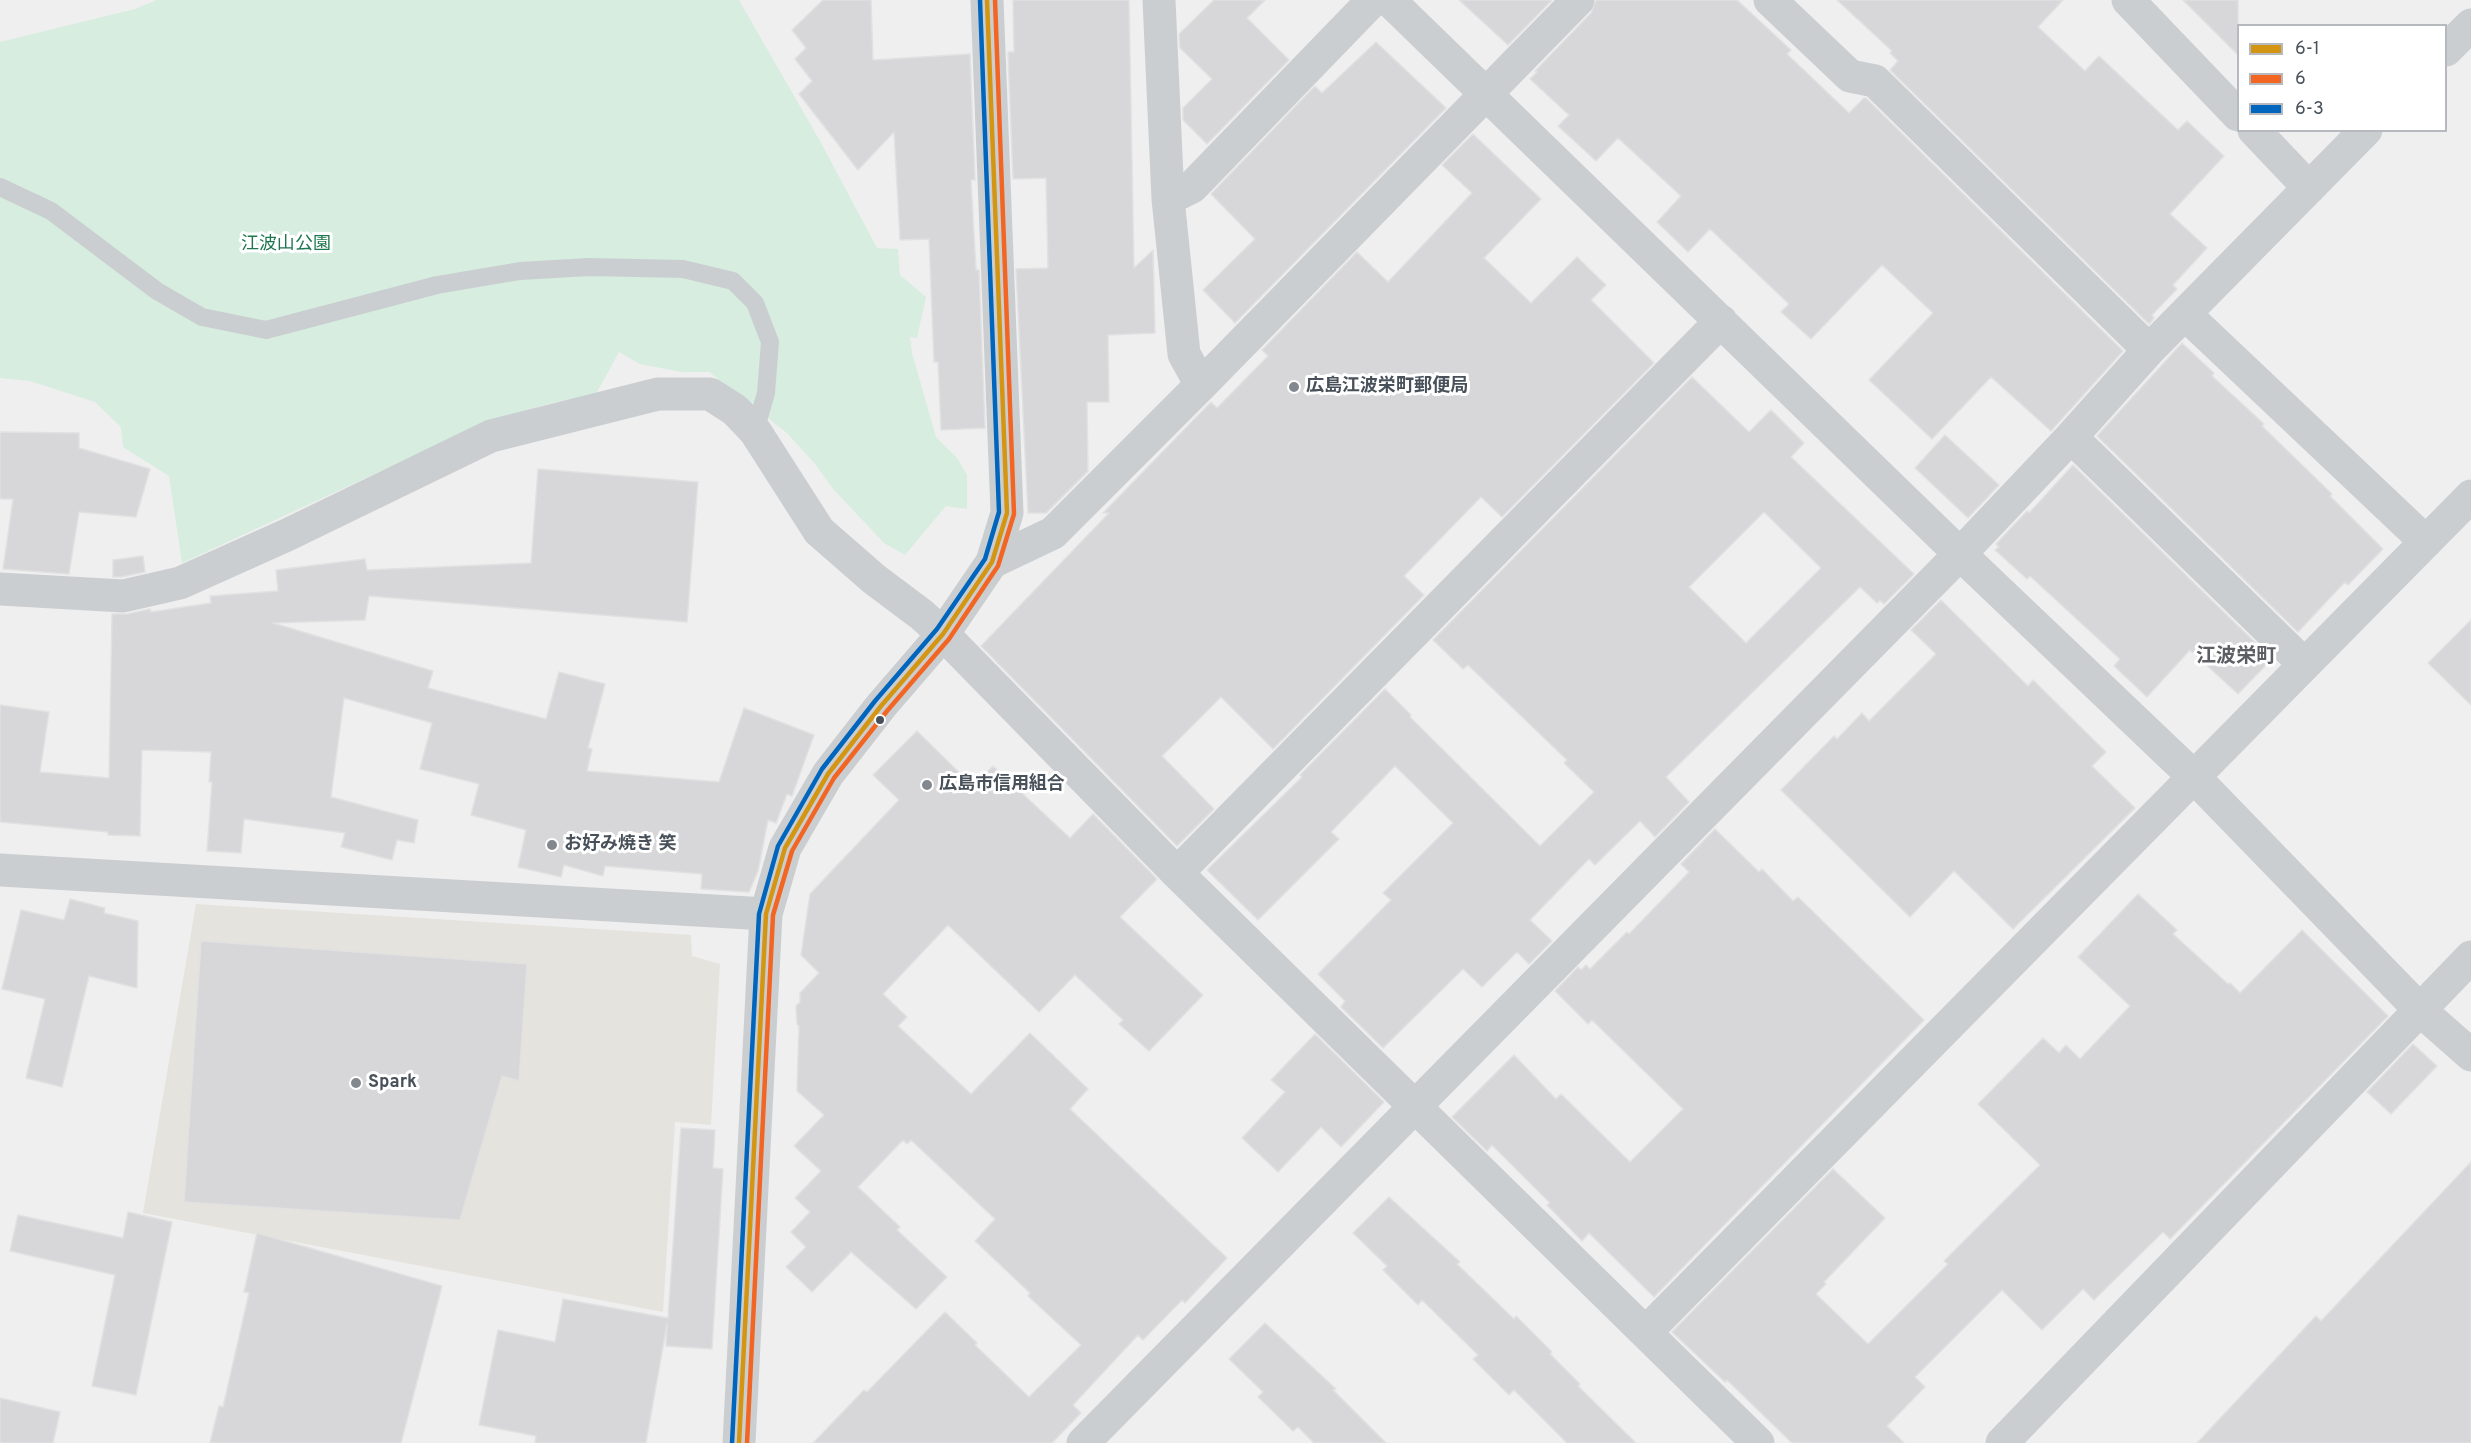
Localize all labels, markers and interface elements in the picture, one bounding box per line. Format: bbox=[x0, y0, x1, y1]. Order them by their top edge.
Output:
legend bbox=[2237, 24, 2447, 132]
text: 6-1 bbox=[2295, 38, 2320, 61]
text: 6 bbox=[2295, 68, 2306, 91]
text: 6-3 bbox=[2295, 98, 2324, 121]
park label: 江波山公園 bbox=[241, 234, 331, 256]
place label: 広島江波栄町郵便局 bbox=[1306, 376, 1468, 398]
marker: 広島江波栄町郵便局 bbox=[1287, 380, 1301, 394]
district label: 江波栄町 bbox=[2196, 646, 2276, 670]
unlabelled marker bbox=[874, 714, 886, 726]
place label: 広島市信用組合 bbox=[939, 774, 1065, 796]
marker: 広島市信用組合 bbox=[920, 778, 934, 792]
place label: お好み焼き 笑 bbox=[564, 834, 676, 856]
marker: お好み焼き 笑 bbox=[545, 838, 559, 852]
place label: Spark bbox=[368, 1072, 417, 1094]
marker: Spark bbox=[349, 1076, 363, 1090]

